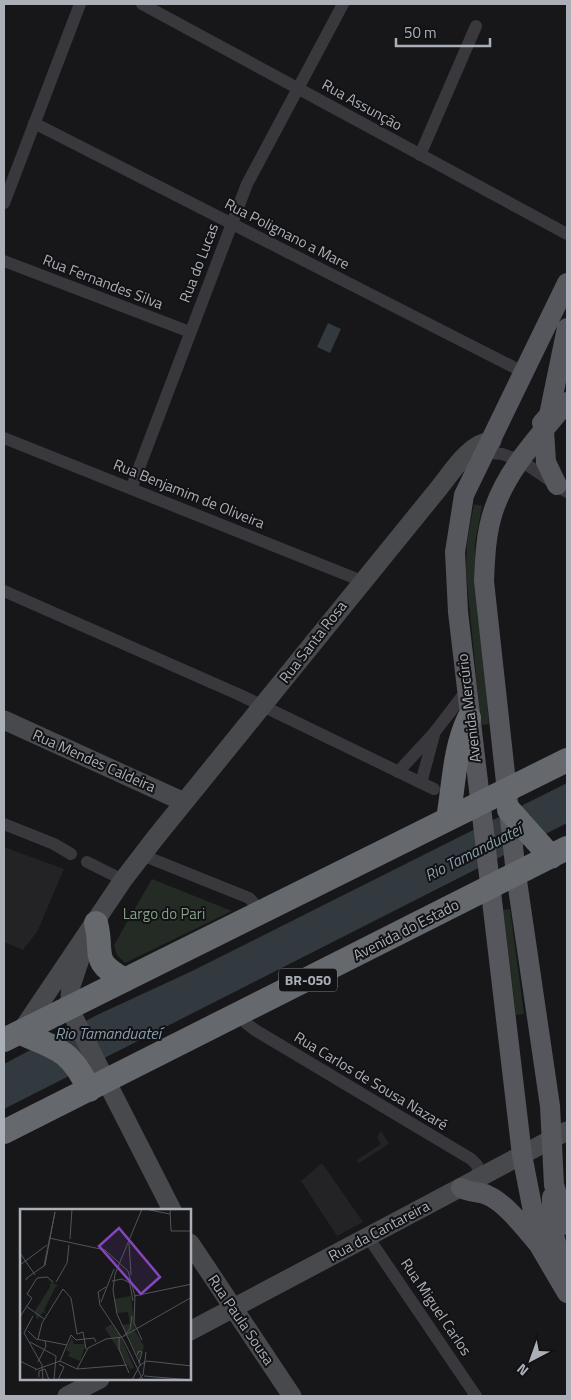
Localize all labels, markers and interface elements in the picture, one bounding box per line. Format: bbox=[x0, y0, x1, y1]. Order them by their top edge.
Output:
scale bar bbox=[396, 15, 490, 47]
text: 50 m bbox=[404, 21, 437, 44]
street label: Rua Assunção bbox=[318, 73, 407, 136]
street label: Rua Polignano a Mare bbox=[221, 192, 354, 275]
street label: Rua do Lucas bbox=[173, 220, 224, 306]
street label: Rua Fernandes Silva bbox=[40, 248, 167, 315]
street label: Rua Benjamim de Oliveira bbox=[110, 453, 269, 535]
street label: Rua Santa Rosa bbox=[273, 595, 353, 688]
street label: Avenida Mercúrio bbox=[450, 652, 487, 764]
street label: Rua Mendes Caldeira bbox=[29, 723, 160, 798]
water label: Rio Tamanduateí bbox=[420, 816, 529, 887]
street label: Avenida do Estado bbox=[349, 893, 463, 966]
park label: Largo do Pari bbox=[123, 902, 205, 925]
road number: BR-050 bbox=[279, 968, 337, 992]
water label: Rio Tamanduateí bbox=[55, 1021, 165, 1045]
street label: Rua Carlos de Sousa Nazaré bbox=[290, 1025, 452, 1136]
street label: Rua da Cantareira bbox=[324, 1194, 434, 1267]
inset map bbox=[20, 1209, 191, 1380]
street label: Rua Miguel Carlos bbox=[395, 1253, 478, 1360]
street label: Rua Paula Sousa bbox=[203, 1270, 281, 1370]
north arrow bbox=[506, 1335, 556, 1385]
text: N bbox=[512, 1359, 533, 1381]

